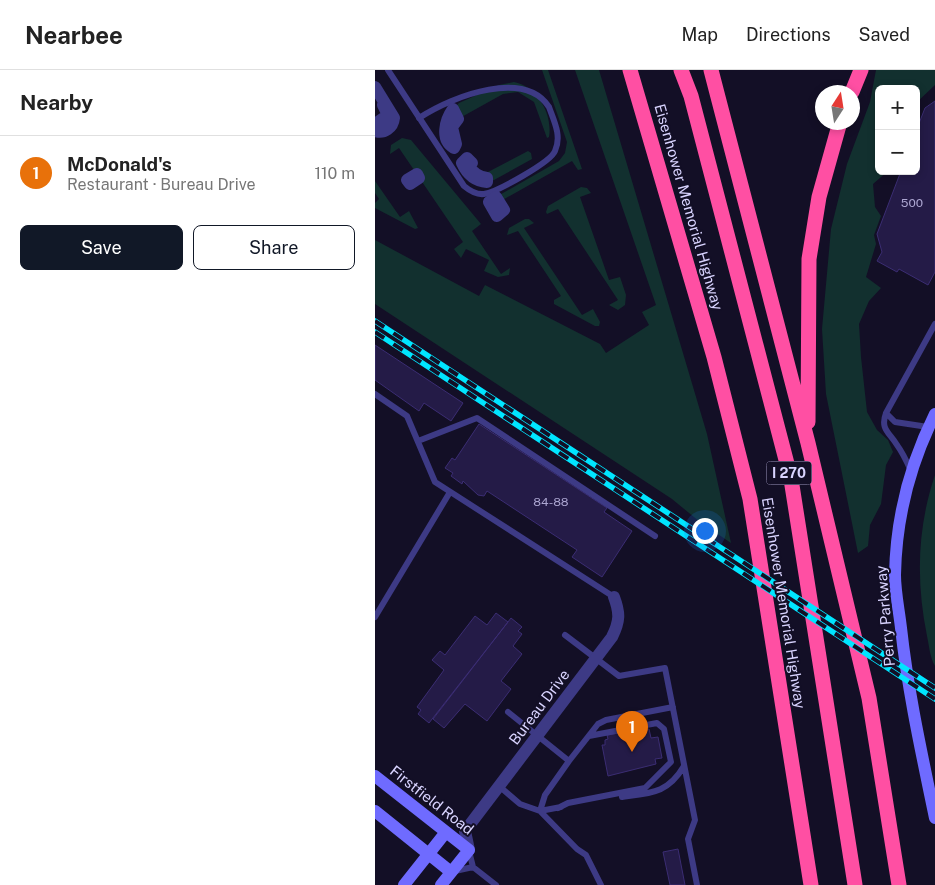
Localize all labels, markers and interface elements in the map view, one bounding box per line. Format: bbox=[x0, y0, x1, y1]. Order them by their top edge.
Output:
text: Nearbee bbox=[25, 21, 123, 49]
text: Map bbox=[681, 24, 718, 45]
text: Directions bbox=[746, 24, 831, 45]
text: Saved bbox=[859, 24, 910, 45]
north arrow bbox=[815, 85, 860, 130]
map controls bbox=[875, 85, 920, 175]
button: + bbox=[875, 85, 920, 130]
text: Nearby bbox=[20, 90, 93, 115]
street label: Eisenhower Memorial Highway bbox=[651, 102, 727, 312]
button: − bbox=[875, 130, 920, 175]
text: McDonald's bbox=[67, 153, 172, 175]
text: 1 bbox=[33, 164, 39, 183]
text: 110 m bbox=[314, 164, 355, 183]
text: Restaurant · Bureau Drive bbox=[67, 175, 256, 194]
house number: 500 bbox=[901, 196, 923, 210]
button: Save bbox=[20, 225, 183, 270]
button: Share bbox=[193, 225, 355, 270]
road number: I 270 bbox=[767, 462, 811, 484]
house number: 84-88 bbox=[533, 495, 569, 509]
street label: Eisenhower Memorial Highway bbox=[759, 496, 809, 710]
your location bbox=[692, 518, 718, 544]
street label: Perry Parkway bbox=[872, 565, 898, 667]
street label: Bureau Drive bbox=[505, 666, 573, 748]
pin: 1 bbox=[616, 711, 648, 752]
street label: Firstfield Road bbox=[387, 762, 477, 838]

